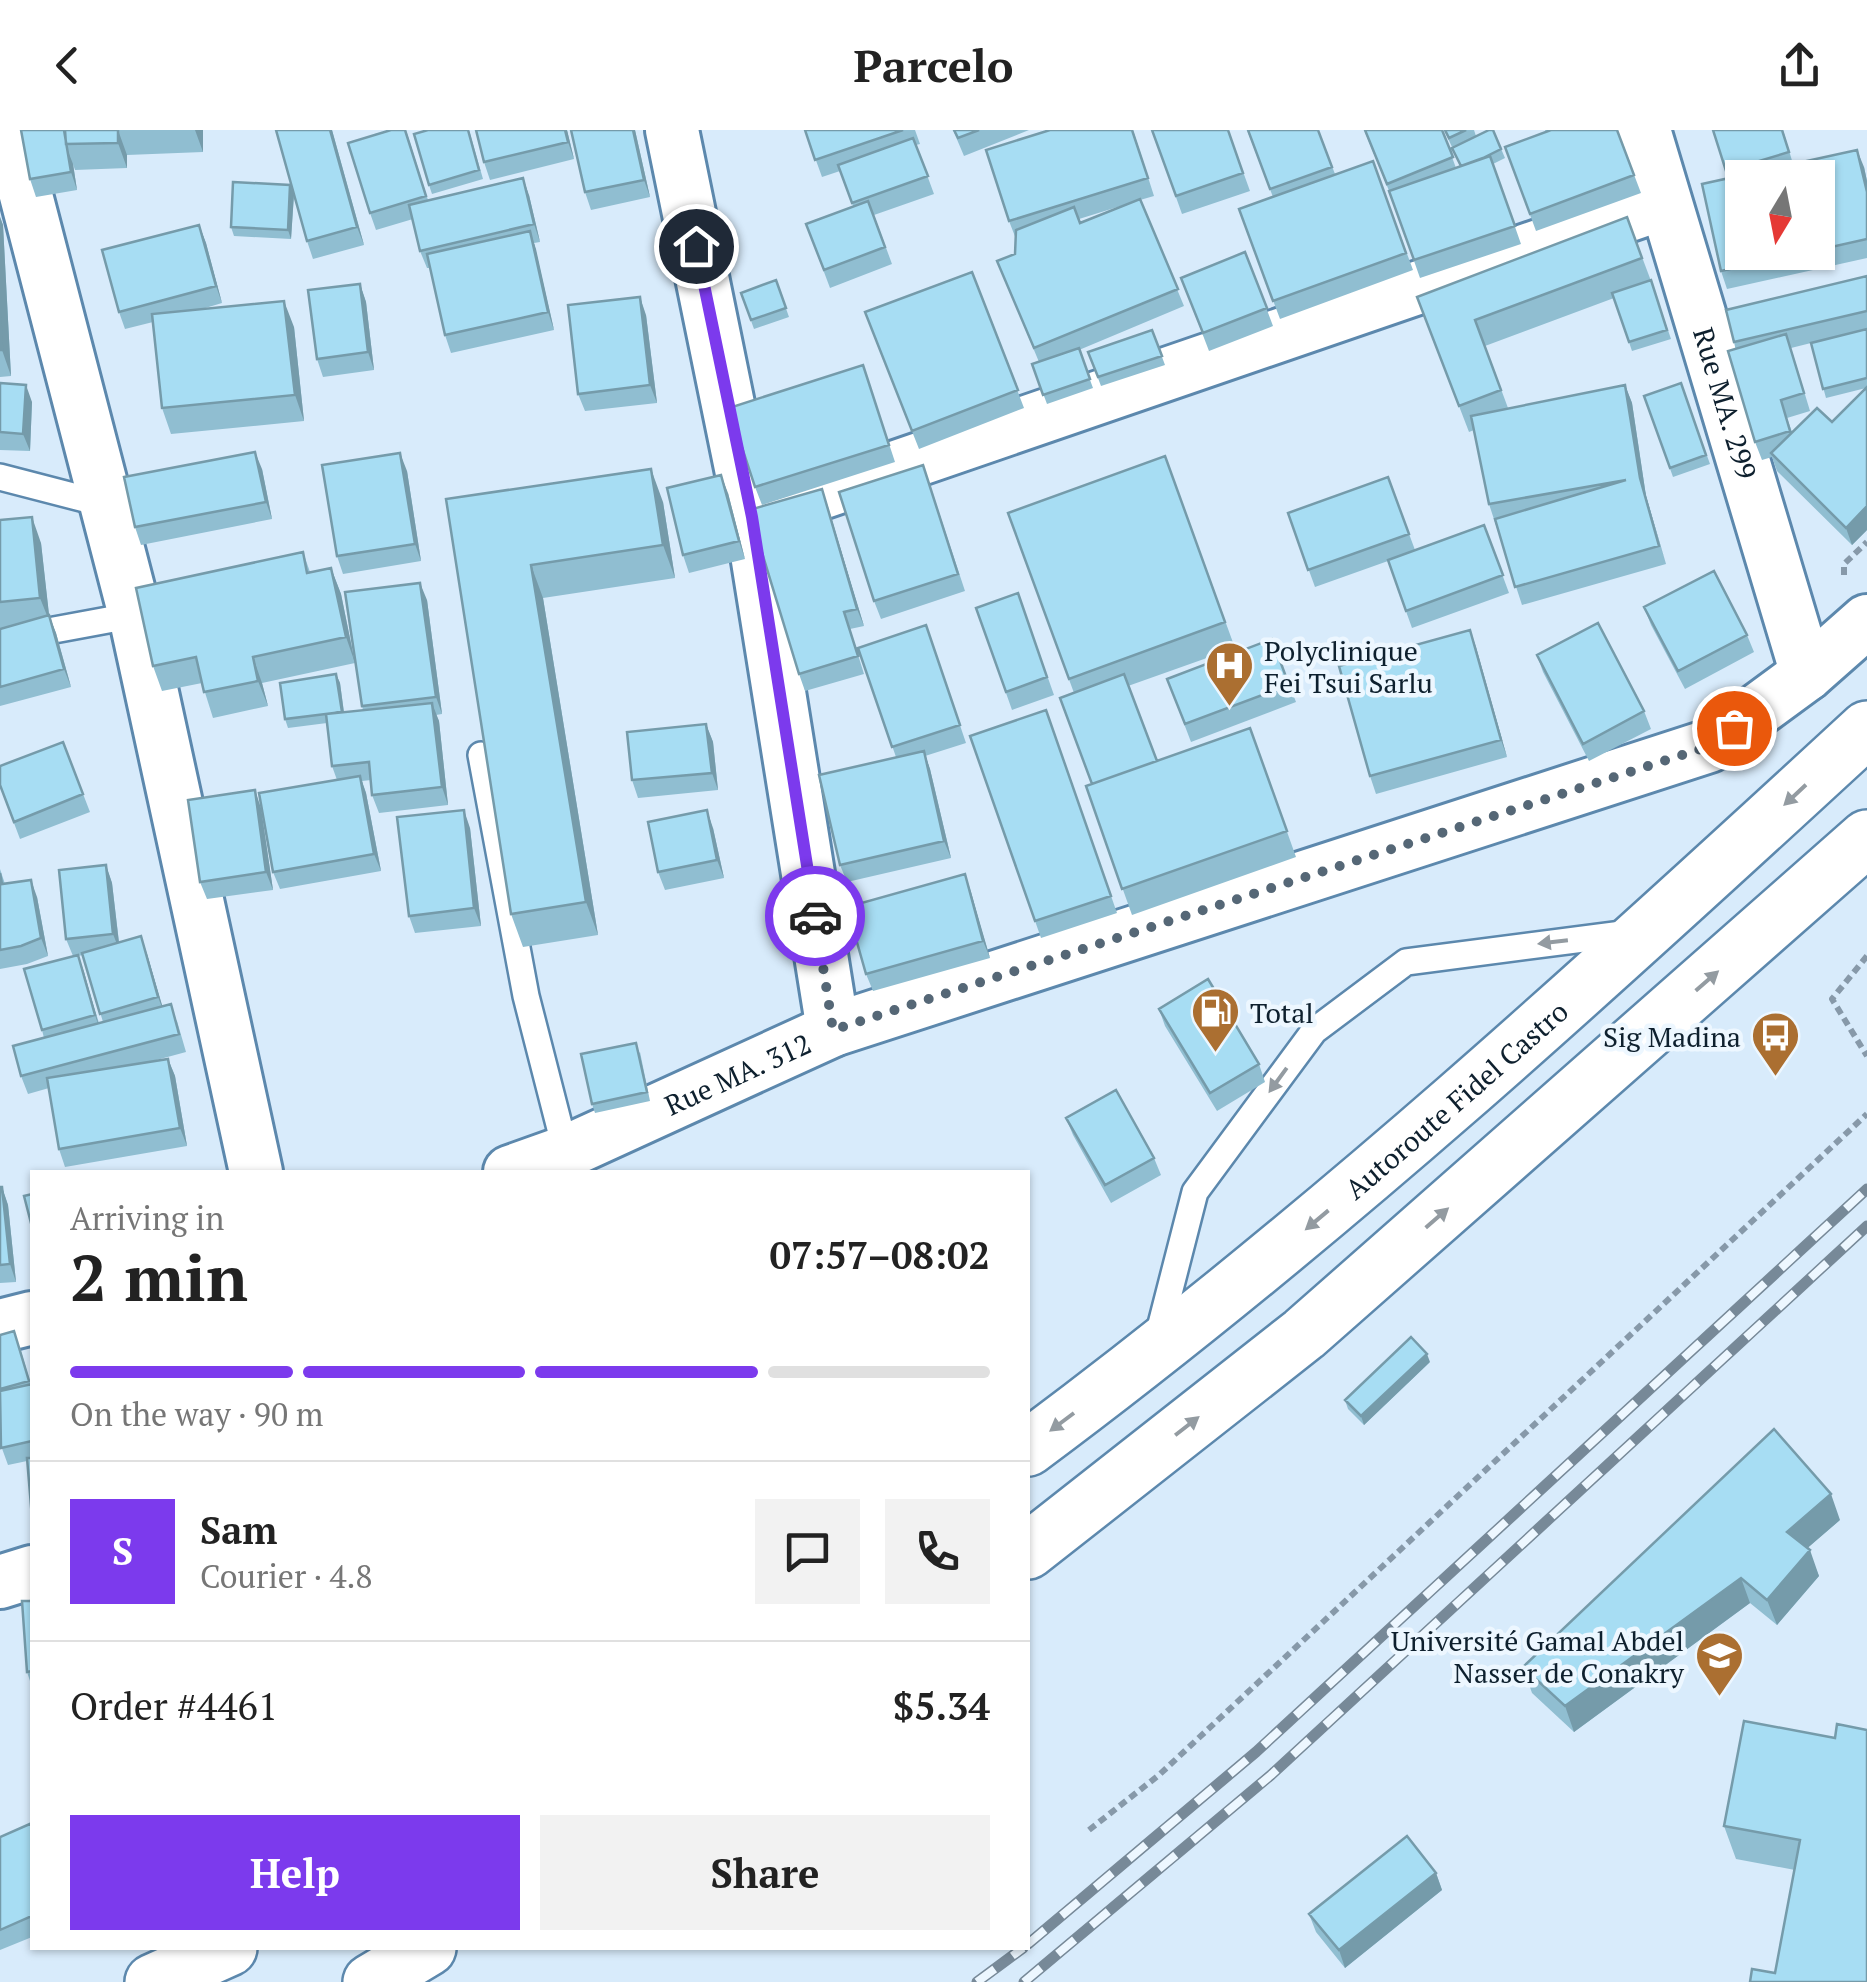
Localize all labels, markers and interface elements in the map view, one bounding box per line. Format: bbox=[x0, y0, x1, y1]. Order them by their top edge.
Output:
text: Parcelo bbox=[854, 35, 1013, 95]
icon: back bbox=[40, 38, 95, 93]
icon: share bbox=[1772, 38, 1827, 93]
north arrow bbox=[1725, 160, 1835, 270]
map controls bbox=[1725, 160, 1835, 270]
pin bbox=[654, 204, 739, 289]
icon: home bbox=[669, 219, 724, 274]
street label: Rue MA. 299 bbox=[1686, 323, 1766, 483]
place label: Polyclinique Fei Tsui Sarlu bbox=[1264, 632, 1433, 701]
hospital icon: Polyclinique Fei Tsui Sarlu bbox=[1203, 640, 1255, 708]
pin bbox=[1692, 686, 1777, 771]
icon: bag bbox=[1707, 701, 1762, 756]
one-way arrow bbox=[1783, 783, 1807, 806]
courier bbox=[765, 866, 865, 966]
icon: car bbox=[788, 889, 843, 944]
one-way arrow bbox=[1537, 935, 1569, 951]
one-way arrow bbox=[1695, 970, 1720, 992]
fuel station icon: Total bbox=[1189, 986, 1241, 1054]
street label: Autoroute Fidel Castro bbox=[1337, 992, 1575, 1207]
place label: Total bbox=[1250, 994, 1314, 1031]
bus stop icon: Sig Madina bbox=[1750, 1010, 1802, 1078]
place label: Sig Madina bbox=[1603, 1018, 1741, 1055]
street label: Rue MA. 312 bbox=[659, 1024, 816, 1123]
one-way arrow bbox=[1268, 1067, 1288, 1093]
text: Arriving in bbox=[70, 1197, 224, 1239]
one-way arrow bbox=[1424, 1208, 1449, 1230]
one-way arrow bbox=[1304, 1209, 1329, 1230]
text: 07:57–08:02 bbox=[769, 1230, 990, 1280]
text: 2 min bbox=[70, 1233, 248, 1320]
text: On the way · 90 m bbox=[70, 1393, 323, 1435]
one-way arrow bbox=[1049, 1412, 1075, 1432]
one-way arrow bbox=[1174, 1416, 1200, 1437]
button: chat bbox=[755, 1499, 860, 1604]
button: phone bbox=[885, 1499, 990, 1604]
text: Sam bbox=[200, 1505, 277, 1555]
text: S bbox=[112, 1526, 133, 1576]
text: Courier · 4.8 bbox=[200, 1555, 372, 1597]
place label: Université Gamal Abdel Nasser de Conakry bbox=[1391, 1622, 1685, 1691]
school or university icon: Université Gamal Abdel Nasser de Conakry bbox=[1693, 1630, 1745, 1698]
text: Order #4461 bbox=[70, 1681, 278, 1731]
text: $5.34 bbox=[893, 1681, 990, 1731]
button: Help bbox=[70, 1815, 520, 1930]
button: Share bbox=[540, 1815, 990, 1930]

